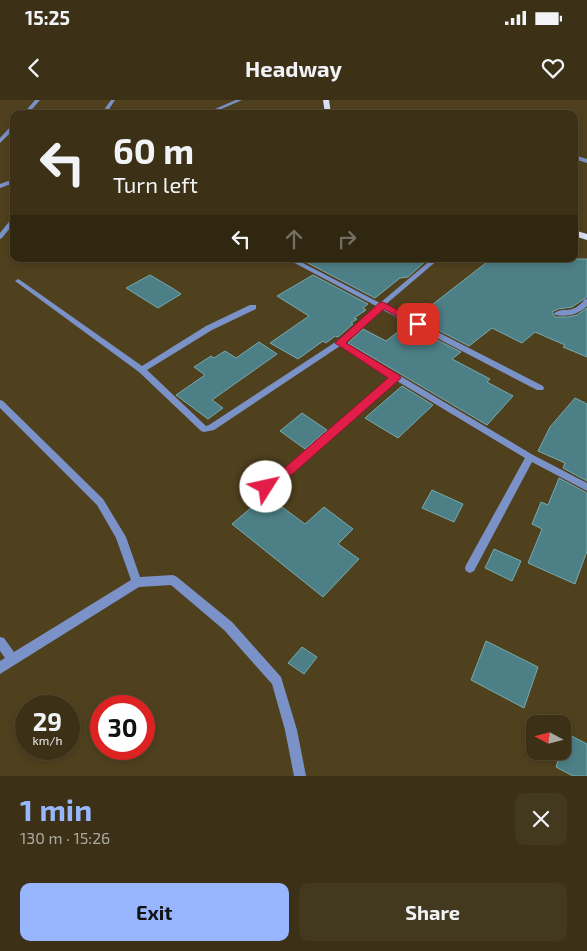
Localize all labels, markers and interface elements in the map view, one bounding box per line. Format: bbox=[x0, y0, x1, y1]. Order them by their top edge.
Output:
text: 15:25 bbox=[25, 6, 70, 29]
icon: back bbox=[20, 54, 48, 82]
icon: heart bbox=[539, 54, 567, 82]
text: Headway bbox=[245, 55, 342, 81]
text: 60 m bbox=[113, 129, 194, 171]
icon: left bbox=[30, 130, 95, 195]
text: Turn left bbox=[113, 171, 198, 197]
icon: left bbox=[227, 225, 255, 253]
icon: ahead bbox=[280, 225, 308, 253]
icon: right bbox=[333, 225, 361, 253]
pin bbox=[397, 303, 439, 345]
icon: arrive bbox=[404, 310, 432, 338]
position arrow bbox=[239, 460, 291, 512]
speed limit sign: 30 bbox=[90, 695, 155, 760]
text: 29 bbox=[33, 706, 62, 736]
north arrow bbox=[526, 715, 571, 760]
map controls bbox=[526, 715, 571, 760]
text: km/h bbox=[33, 733, 62, 747]
text: 1 min bbox=[20, 791, 92, 827]
button: close bbox=[515, 793, 567, 845]
text: 130 m · 15:26 bbox=[20, 828, 110, 847]
button: Exit bbox=[20, 883, 289, 941]
button: Share bbox=[299, 883, 567, 941]

